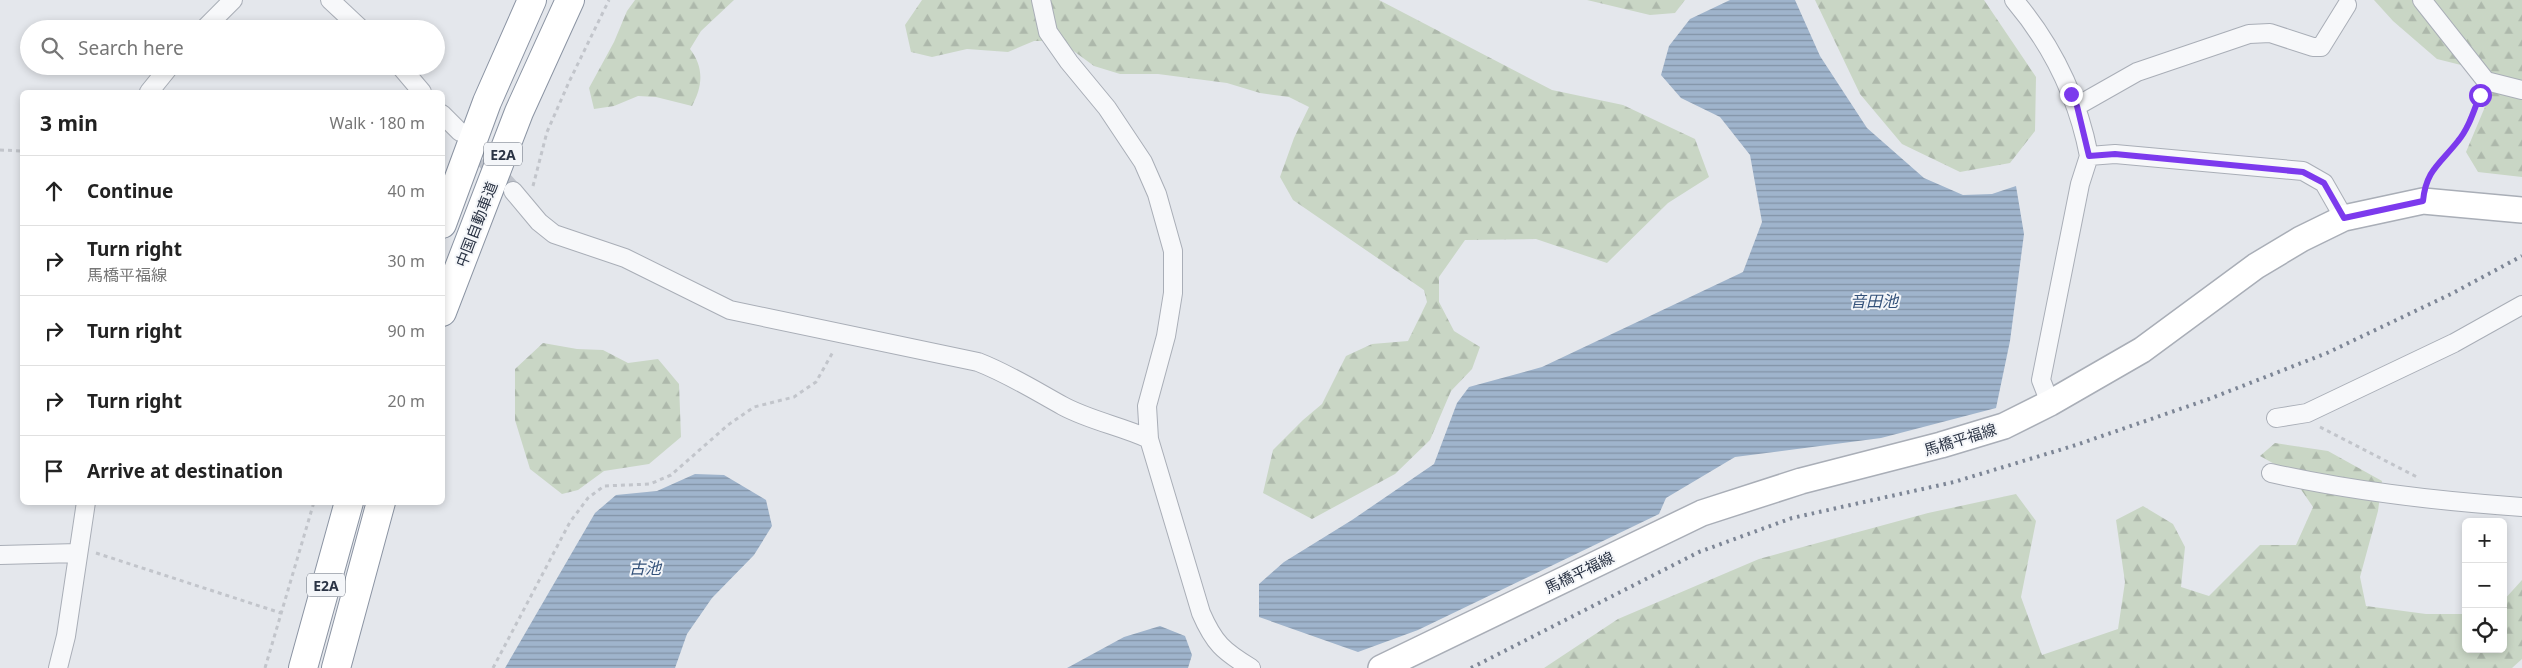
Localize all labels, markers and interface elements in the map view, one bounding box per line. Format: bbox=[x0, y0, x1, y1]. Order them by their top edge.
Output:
search box bbox=[20, 20, 445, 75]
icon: search bbox=[38, 34, 66, 62]
text: Search here bbox=[78, 35, 184, 61]
route end bbox=[2060, 83, 2083, 106]
route start bbox=[2469, 84, 2492, 107]
text: 3 min bbox=[40, 109, 98, 137]
text: Walk · 180 m bbox=[330, 112, 425, 134]
road number: E2A bbox=[484, 142, 522, 166]
icon: ahead bbox=[40, 177, 68, 205]
text: Continue bbox=[87, 178, 173, 204]
street label: 中国自動車道 bbox=[451, 178, 501, 270]
text: 40 m bbox=[388, 180, 425, 202]
text: Turn right bbox=[87, 236, 182, 262]
icon: right bbox=[40, 247, 68, 275]
text: 30 m bbox=[388, 250, 425, 272]
text: 馬橋平福線 bbox=[87, 264, 167, 286]
water label: 音田池 bbox=[1850, 290, 1900, 312]
icon: right bbox=[40, 317, 68, 345]
text: Turn right bbox=[87, 318, 182, 344]
text: 90 m bbox=[388, 320, 425, 342]
icon: right bbox=[40, 387, 68, 415]
text: Turn right bbox=[87, 388, 182, 414]
text: 20 m bbox=[388, 390, 425, 412]
street label: 馬橋平福線 bbox=[1921, 418, 1999, 460]
icon: arrive bbox=[40, 457, 68, 485]
text: Arrive at destination bbox=[87, 458, 283, 484]
map controls bbox=[2462, 518, 2507, 653]
button: + bbox=[2462, 518, 2507, 563]
street label: 馬橋平福線 bbox=[1541, 547, 1617, 597]
water label: 古池 bbox=[629, 557, 663, 579]
button: − bbox=[2462, 563, 2507, 608]
road number: E2A bbox=[307, 574, 345, 596]
button: locate bbox=[2462, 608, 2507, 653]

